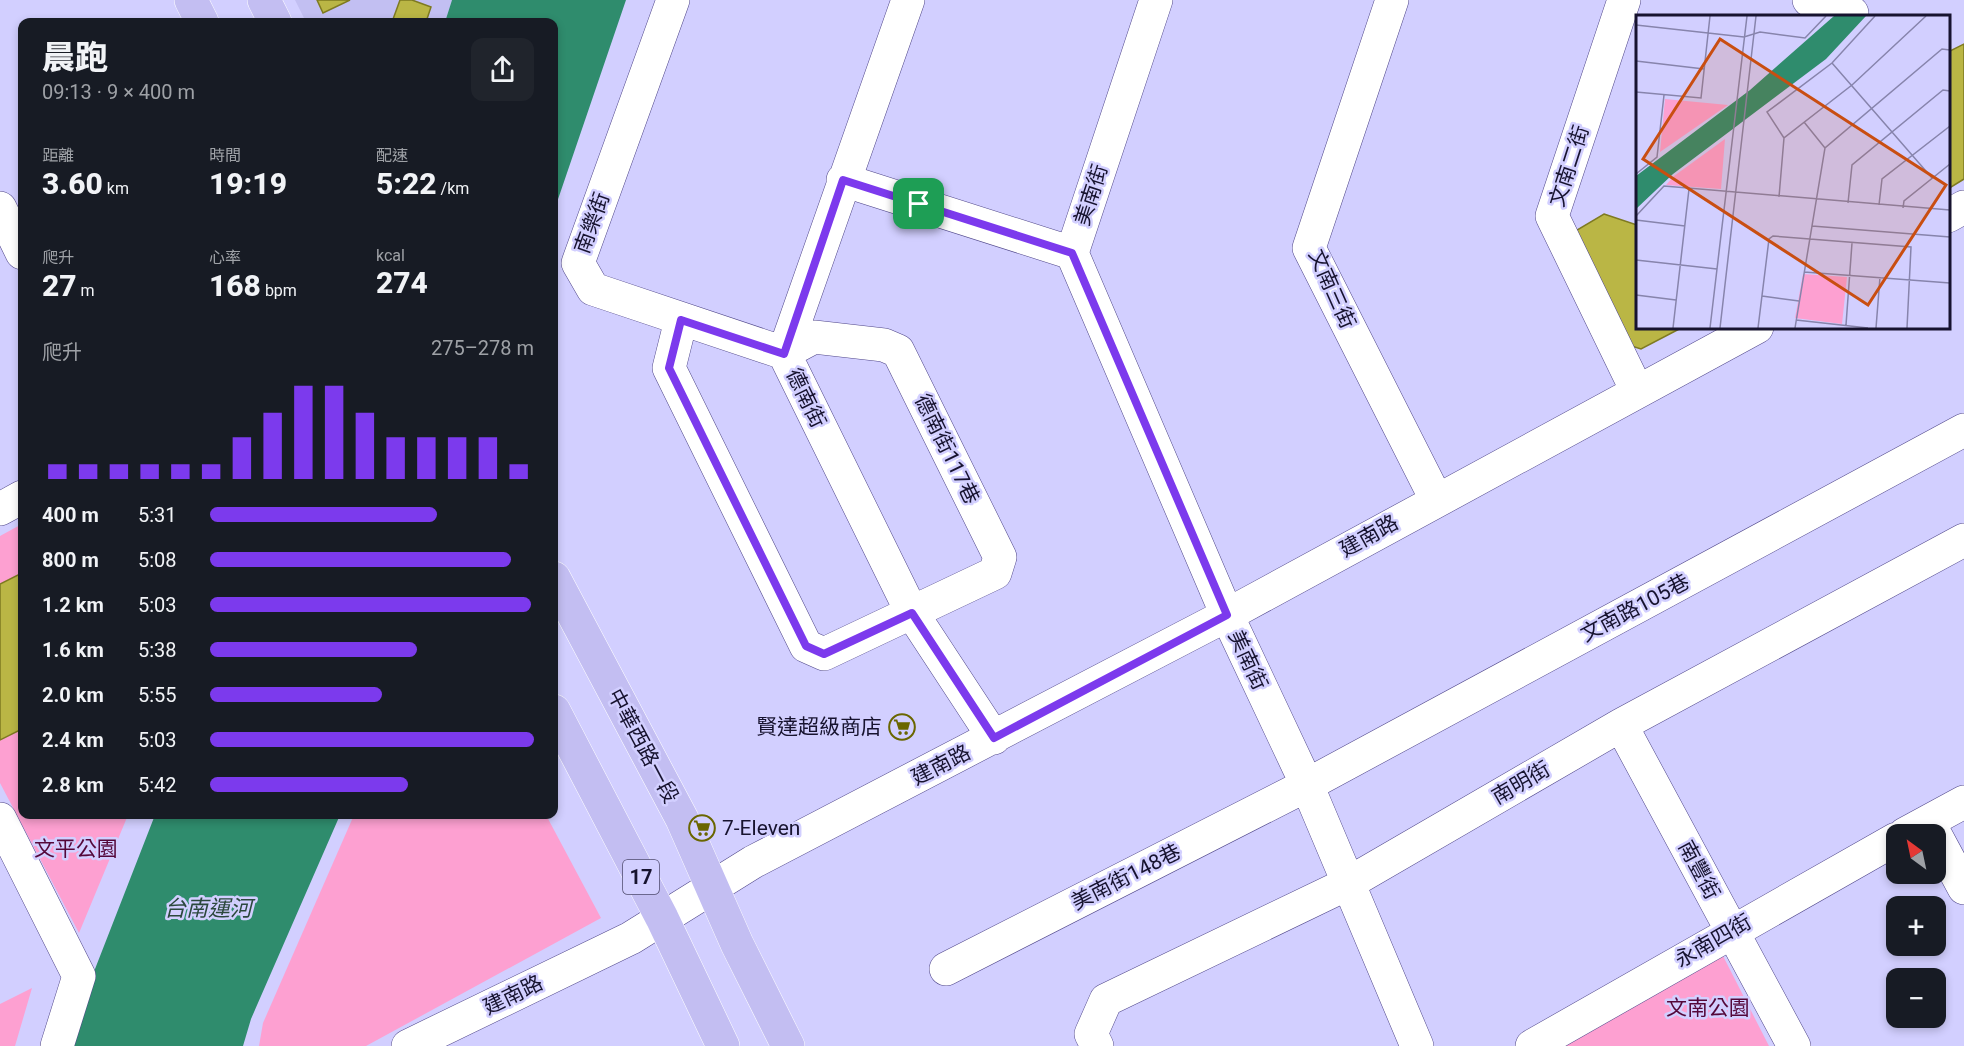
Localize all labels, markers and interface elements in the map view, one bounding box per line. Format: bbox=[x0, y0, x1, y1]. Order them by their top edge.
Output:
inset map bbox=[1636, 15, 1949, 328]
text: 晨跑 bbox=[42, 38, 108, 77]
button: share bbox=[471, 38, 534, 101]
text: 09:13 · 9 × 400 m bbox=[42, 80, 195, 104]
street label: 文南二街 bbox=[1545, 122, 1593, 210]
text: 距離 bbox=[42, 146, 74, 165]
text: 時間 bbox=[209, 146, 241, 165]
text: 配速 bbox=[376, 146, 408, 165]
street label: 美南街 bbox=[1070, 161, 1112, 229]
text: 3.60 bbox=[42, 166, 103, 201]
text: 19:19 bbox=[209, 166, 287, 201]
text: 5:22 bbox=[376, 166, 437, 201]
pin bbox=[893, 178, 944, 229]
text: km bbox=[103, 179, 129, 198]
text: /km bbox=[437, 179, 469, 198]
icon: arrive bbox=[902, 187, 935, 220]
street label: 南樂街 bbox=[570, 189, 614, 257]
text: kcal bbox=[376, 246, 405, 265]
street label: 文南三街 bbox=[1304, 246, 1360, 332]
text: 爬升 bbox=[42, 248, 74, 267]
text: 心率 bbox=[209, 248, 241, 267]
text: 274 bbox=[376, 265, 428, 300]
text: 27 bbox=[42, 268, 77, 303]
text: 168 bbox=[209, 268, 261, 303]
text: m bbox=[77, 281, 95, 300]
text: bpm bbox=[261, 281, 297, 300]
text: 275–278 m bbox=[431, 336, 534, 360]
text: 爬升 bbox=[42, 340, 82, 364]
street label: 德南街 bbox=[781, 364, 831, 432]
street label: 德南街117巷 bbox=[910, 390, 984, 508]
text: 400 m bbox=[42, 503, 99, 527]
text: 5:31 bbox=[138, 503, 177, 527]
street label: 建南路 bbox=[1336, 510, 1402, 562]
text: 800 m bbox=[42, 548, 99, 572]
text: 5:08 bbox=[138, 548, 177, 572]
street label: 文南路105巷 bbox=[1577, 569, 1693, 647]
text: 1.2 km bbox=[42, 593, 104, 617]
text: 5:03 bbox=[138, 593, 177, 617]
street label: 美南街 bbox=[1224, 626, 1272, 694]
text: 1.6 km bbox=[42, 638, 104, 662]
text: 5:38 bbox=[138, 638, 177, 662]
text: 2.0 km bbox=[42, 683, 104, 707]
text: 5:55 bbox=[138, 683, 177, 707]
street label: 中華西路一段 bbox=[603, 685, 683, 807]
supermarket icon: 賢達超級商店 bbox=[887, 712, 917, 742]
place label: 賢達超級商店 bbox=[756, 715, 882, 739]
text: 2.4 km bbox=[42, 728, 104, 752]
text: 5:03 bbox=[138, 728, 177, 752]
street label: 建南路 bbox=[907, 740, 975, 790]
street label: 南明街 bbox=[1488, 757, 1554, 809]
text: 2.8 km bbox=[42, 773, 104, 797]
text: 5:42 bbox=[138, 773, 177, 797]
supermarket icon: 7-Eleven bbox=[687, 813, 717, 843]
place label: 7-Eleven bbox=[722, 816, 800, 840]
north arrow bbox=[1886, 824, 1946, 884]
map controls bbox=[1886, 824, 1946, 1028]
park label: 文平公園 bbox=[34, 837, 118, 861]
street label: 南豐街 bbox=[1674, 837, 1724, 903]
street label: 美南街148巷 bbox=[1067, 839, 1185, 915]
road number: 17 bbox=[623, 860, 659, 894]
water label: 台南運河 bbox=[164, 896, 256, 921]
button: + bbox=[1886, 896, 1946, 956]
street label: 永南四街 bbox=[1671, 910, 1755, 972]
button: − bbox=[1886, 968, 1946, 1028]
street label: 建南路 bbox=[479, 970, 547, 1020]
park label: 文南公園 bbox=[1666, 996, 1750, 1020]

